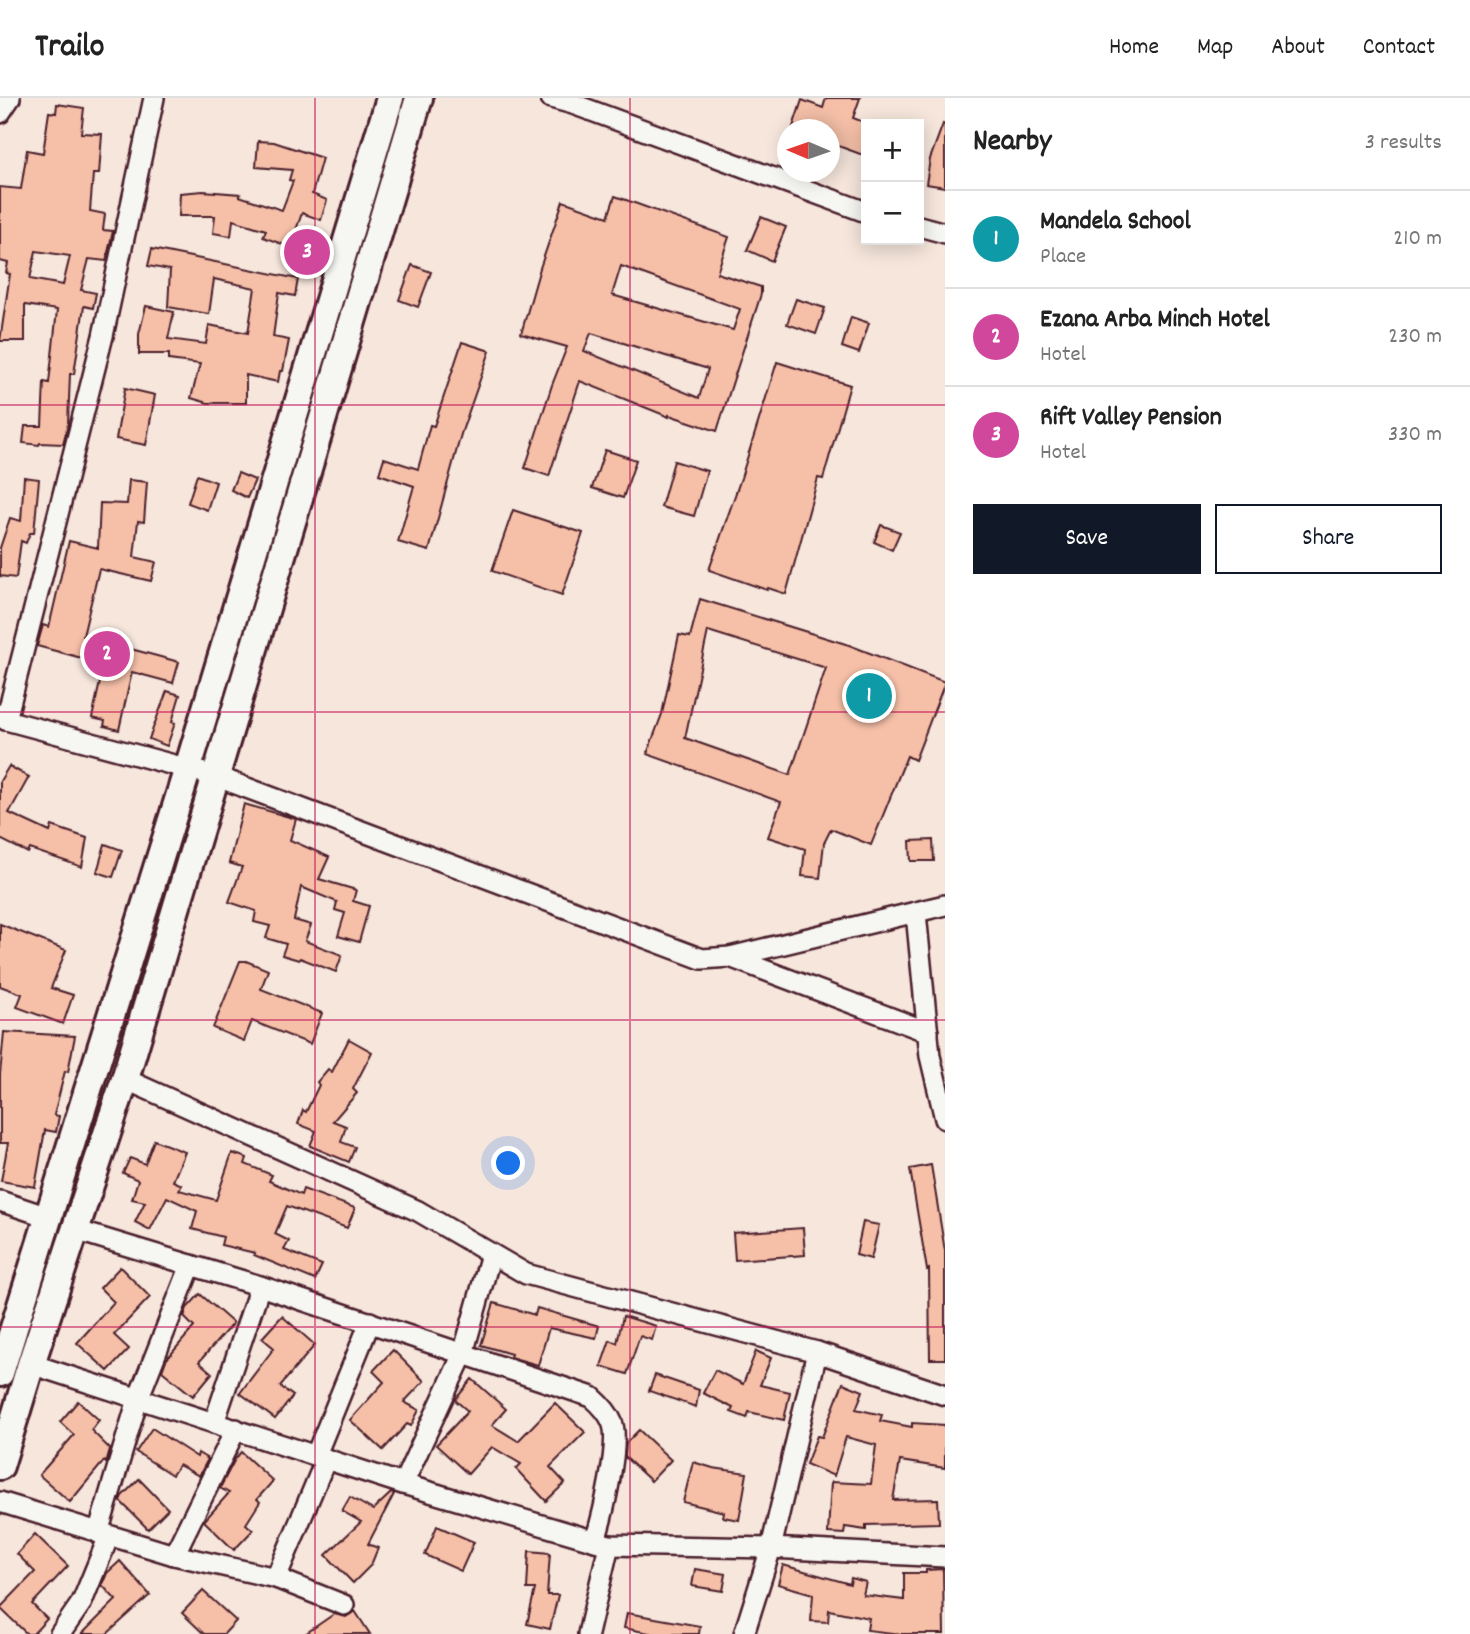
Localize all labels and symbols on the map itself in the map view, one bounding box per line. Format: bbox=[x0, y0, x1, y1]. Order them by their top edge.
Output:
north arrow bbox=[777, 119, 840, 182]
pin: 3 bbox=[284, 226, 330, 278]
pin: 2 bbox=[84, 628, 130, 680]
pin: 1 bbox=[846, 670, 892, 722]
your location bbox=[491, 1146, 525, 1180]

